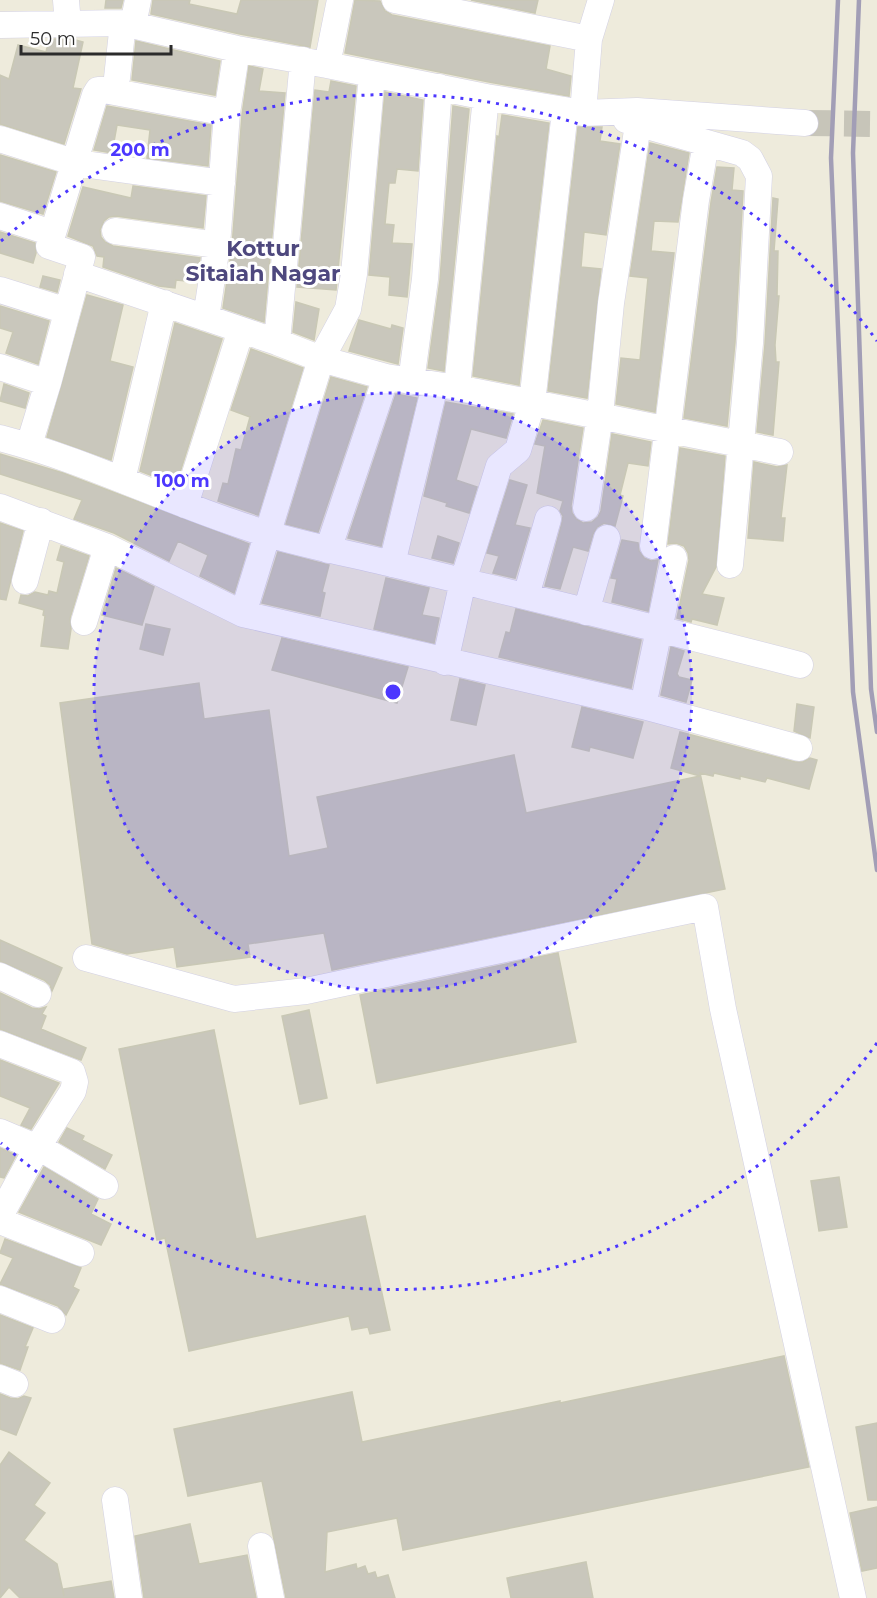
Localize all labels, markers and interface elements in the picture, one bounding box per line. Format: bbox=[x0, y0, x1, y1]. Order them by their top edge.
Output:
scale bar bbox=[21, 18, 171, 56]
text: 50 m bbox=[30, 28, 76, 50]
text: 200 m bbox=[110, 139, 170, 161]
district label: Kottur Sitaiah Nagar bbox=[186, 235, 340, 287]
text: 100 m bbox=[154, 470, 210, 492]
centre of rings bbox=[383, 682, 403, 702]

